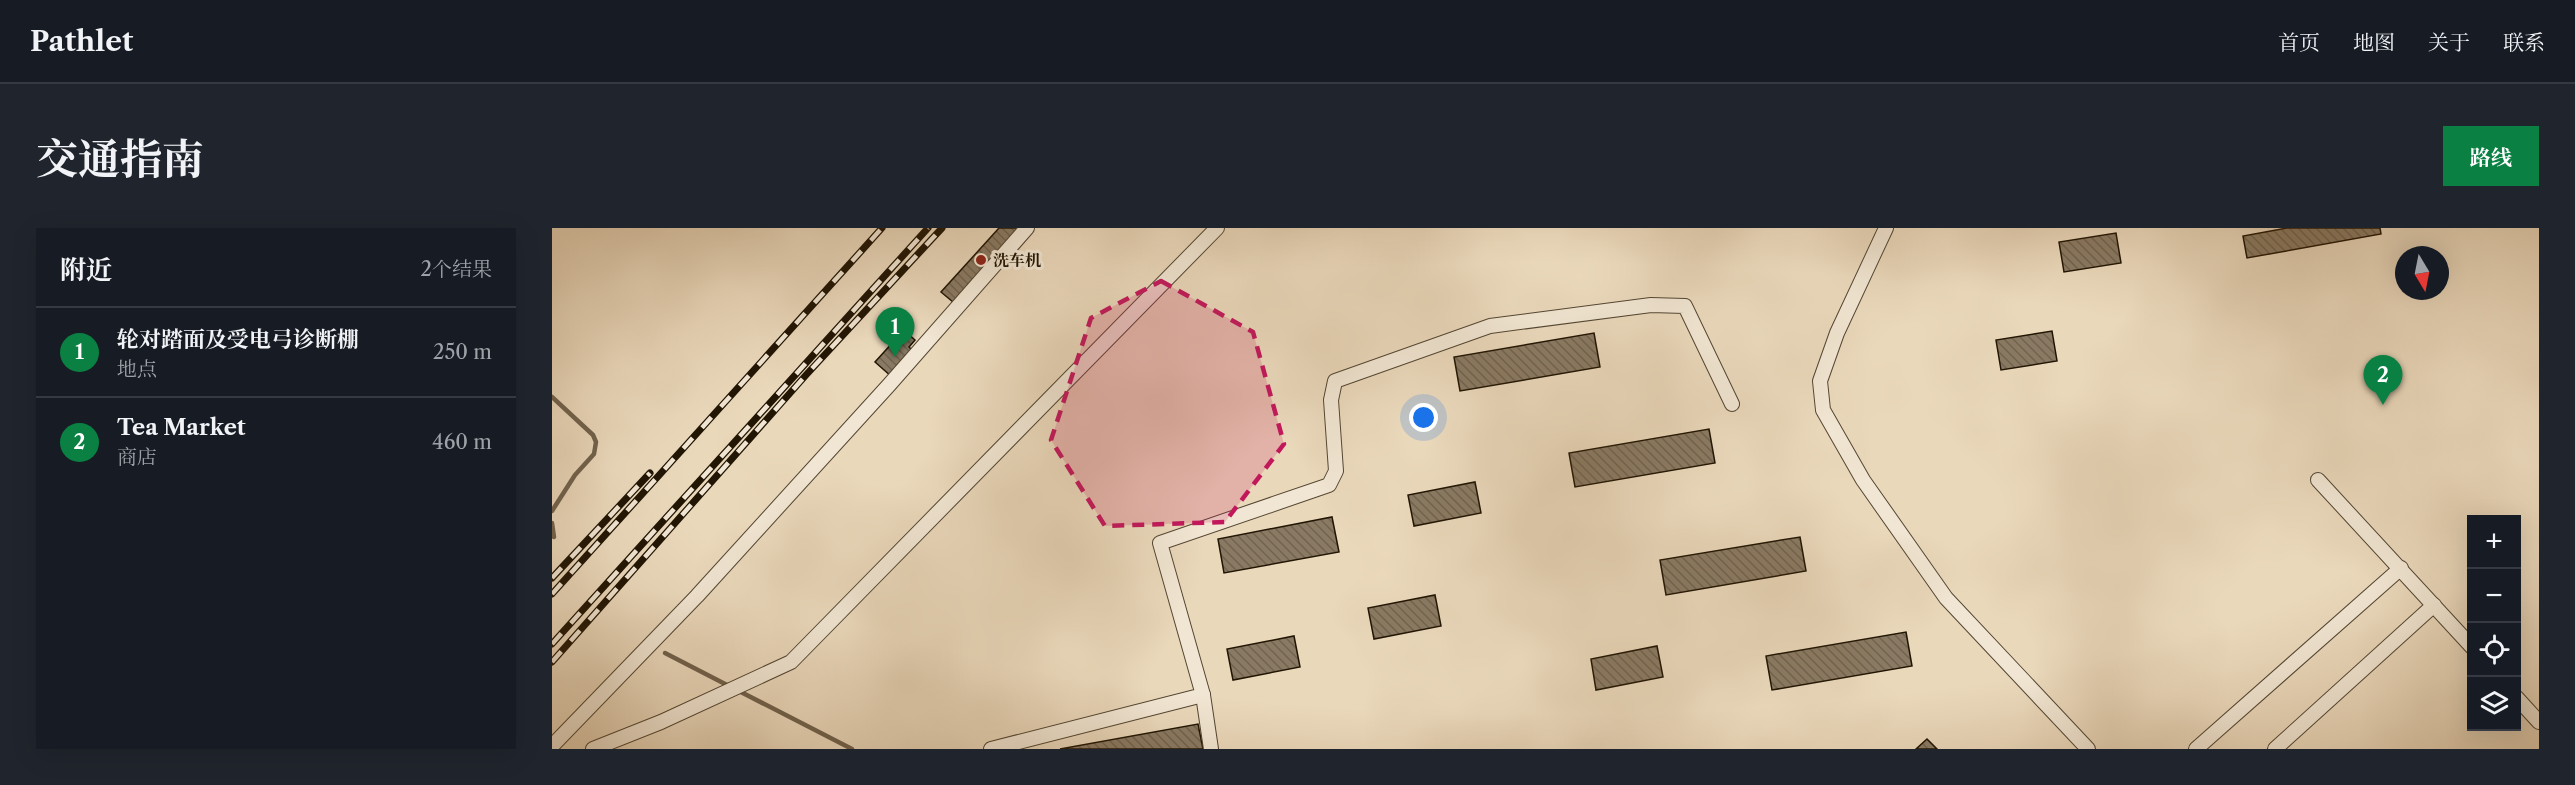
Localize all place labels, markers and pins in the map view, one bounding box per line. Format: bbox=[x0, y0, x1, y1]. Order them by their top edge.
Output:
place label: 洗车机 bbox=[993, 250, 1041, 270]
marker: 洗车机 bbox=[974, 253, 988, 267]
pin: 1 bbox=[876, 308, 914, 357]
pin: 2 bbox=[2364, 356, 2402, 405]

